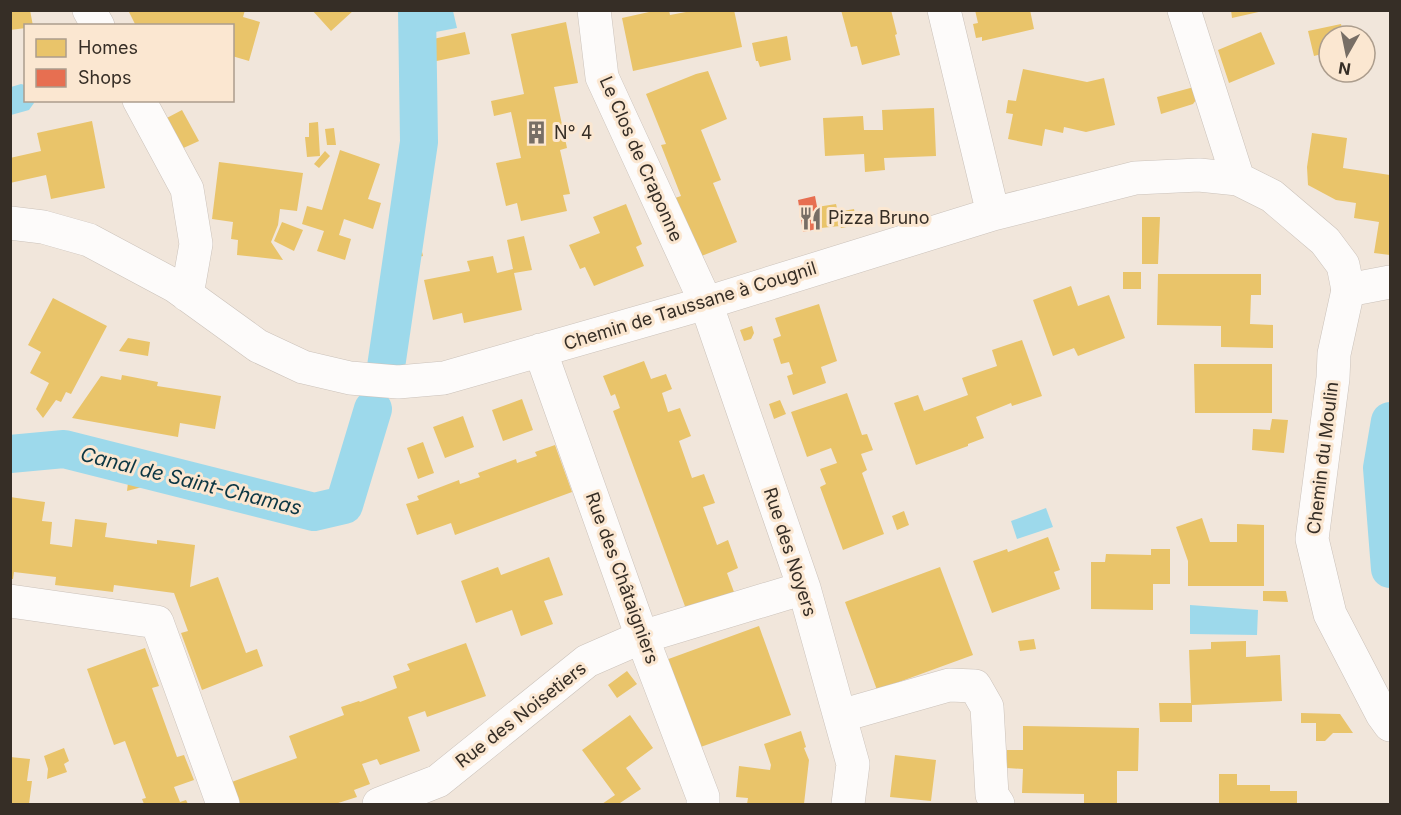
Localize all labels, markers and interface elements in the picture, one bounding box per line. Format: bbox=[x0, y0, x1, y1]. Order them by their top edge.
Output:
legend bbox=[24, 24, 234, 102]
north arrow bbox=[1317, 24, 1377, 84]
text: Homes bbox=[78, 37, 138, 58]
text: N bbox=[1337, 58, 1352, 80]
text: Shops bbox=[78, 67, 132, 88]
street label: Le Clos de Craponne bbox=[596, 73, 687, 245]
building icon: N° 4 bbox=[523, 120, 549, 146]
place label: N° 4 bbox=[554, 122, 592, 143]
restaurant icon: Pizza Bruno bbox=[797, 205, 823, 231]
place label: Pizza Bruno bbox=[828, 207, 930, 228]
street label: Chemin de Taussane à Cougnil bbox=[561, 257, 819, 354]
street label: Chemin du Moulin bbox=[1303, 380, 1342, 536]
water label: Canal de Saint-Chamas bbox=[78, 442, 304, 520]
street label: Rue des Noyers bbox=[760, 485, 821, 619]
street label: Rue des Châtaigniers bbox=[582, 489, 663, 666]
street label: Rue des Noisetiers bbox=[451, 657, 590, 772]

